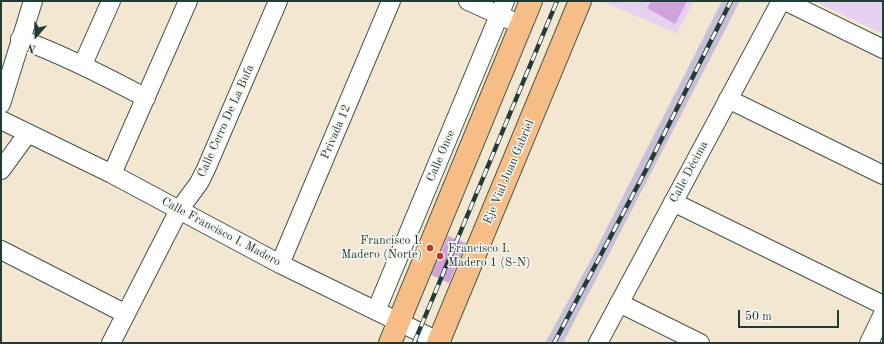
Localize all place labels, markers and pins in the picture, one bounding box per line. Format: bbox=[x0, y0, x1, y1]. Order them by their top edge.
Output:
place label: Francisco I. Madero (Norte) bbox=[341, 234, 422, 262]
place label: Francisco I. Madero 1 (S-N) bbox=[448, 242, 530, 270]
marker: Francisco I. Madero (Norte) bbox=[425, 243, 435, 253]
marker: Francisco I. Madero 1 (S-N) bbox=[435, 251, 445, 261]

